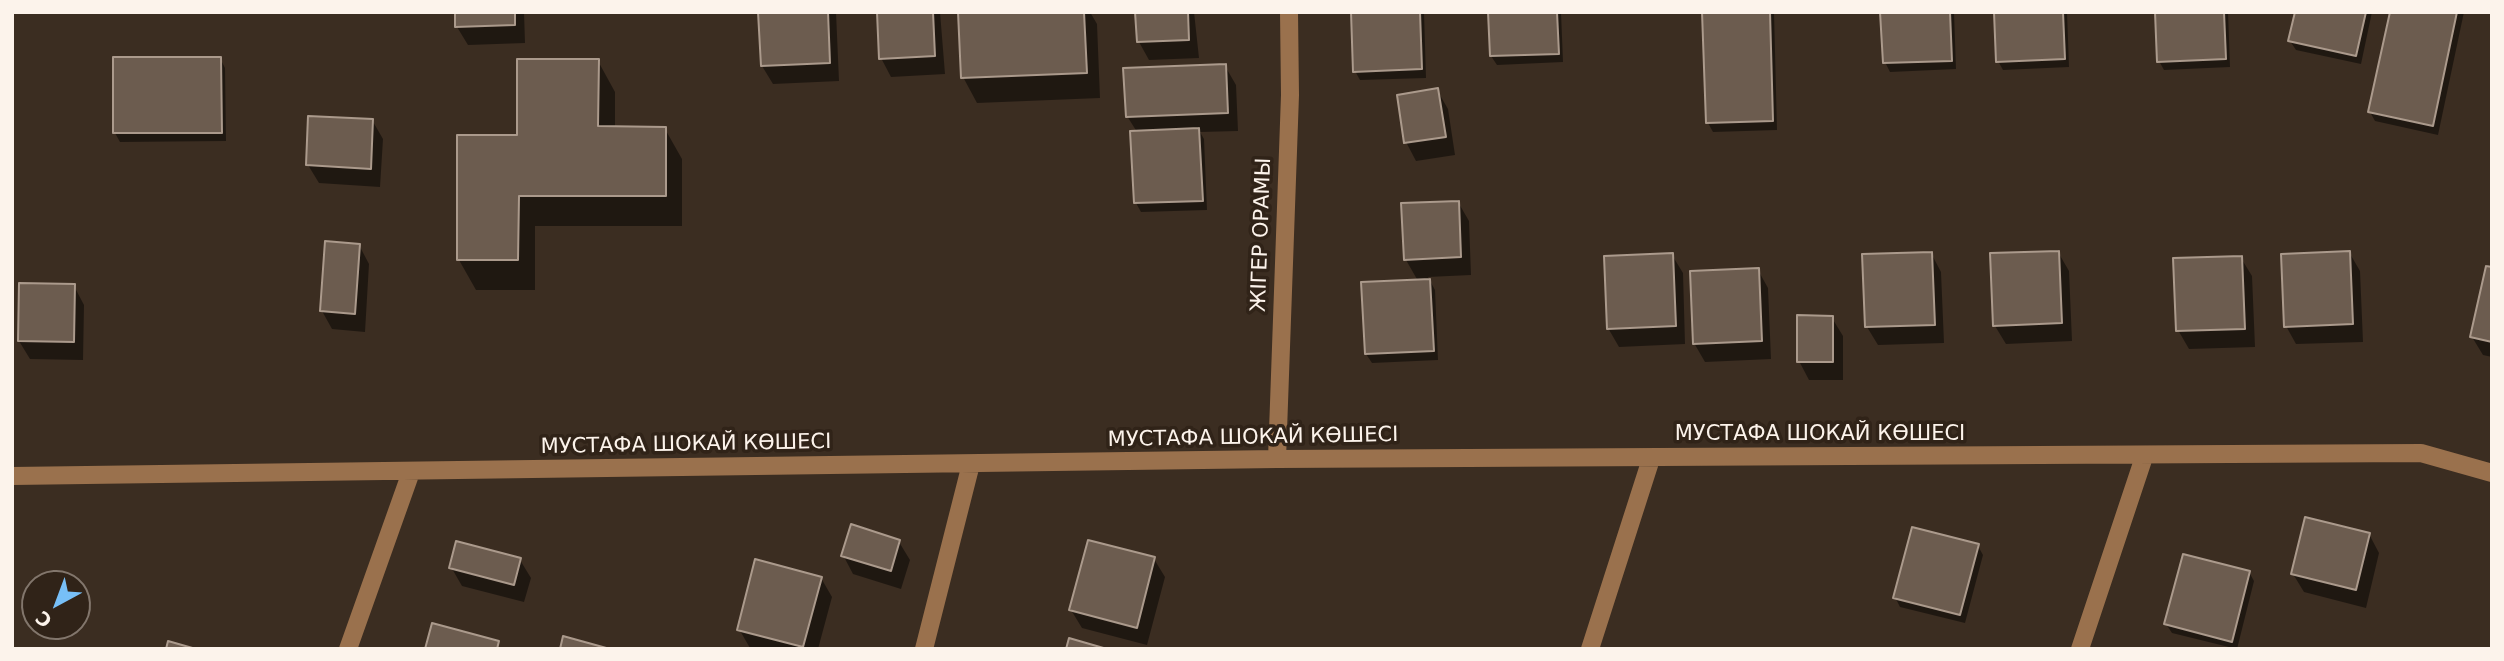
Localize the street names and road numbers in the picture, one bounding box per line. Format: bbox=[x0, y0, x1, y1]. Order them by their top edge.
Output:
street label: ЖІГЕР ОРАМЫ bbox=[1247, 157, 1277, 313]
street label: МУСТАФА ШОКАЙ КӨШЕСІ bbox=[1675, 422, 1965, 448]
street label: МУСТАФА ШОКАЙ КӨШЕСІ bbox=[1108, 423, 1398, 453]
street label: МУСТАФА ШОКАЙ КӨШЕСІ bbox=[541, 430, 831, 460]

